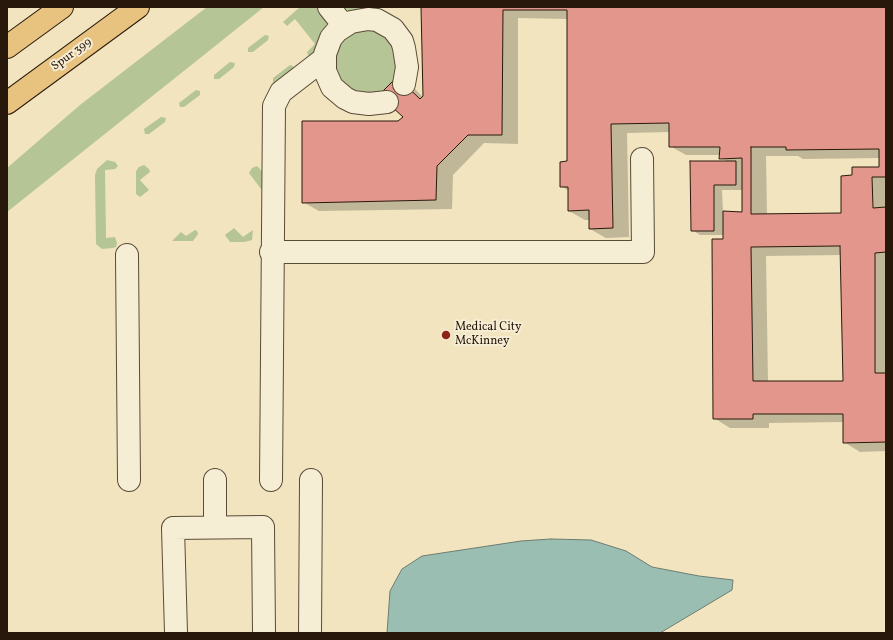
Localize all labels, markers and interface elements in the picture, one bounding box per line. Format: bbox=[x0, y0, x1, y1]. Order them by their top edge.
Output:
street label: Spur 399 bbox=[49, 36, 95, 74]
place label: Medical City McKinney bbox=[455, 321, 521, 349]
marker: Medical City McKinney bbox=[440, 329, 452, 341]

